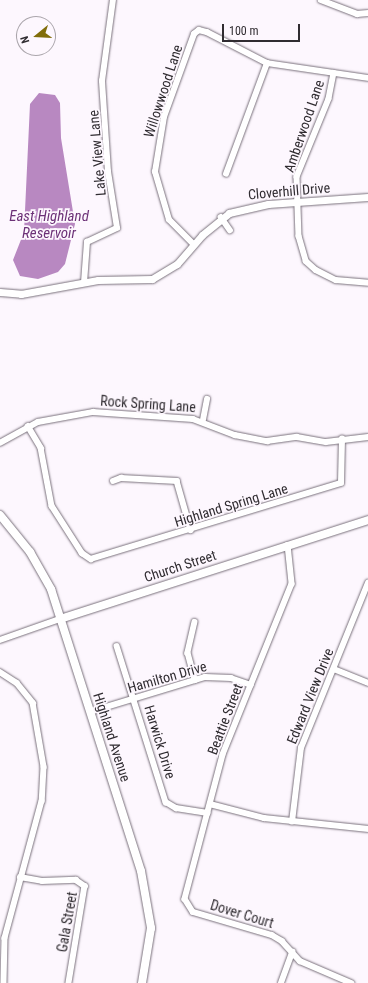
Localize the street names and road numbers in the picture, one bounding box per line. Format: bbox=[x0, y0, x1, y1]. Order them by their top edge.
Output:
street label: Willowwood Lane bbox=[140, 43, 186, 139]
street label: Amberwood Lane bbox=[280, 78, 328, 174]
street label: Lake View Lane bbox=[85, 109, 109, 197]
street label: Cloverhill Drive bbox=[247, 179, 331, 203]
street label: Rock Spring Lane bbox=[100, 392, 196, 416]
street label: Highland Spring Lane bbox=[172, 480, 290, 530]
street label: Church Street bbox=[142, 546, 218, 586]
street label: Edward View Drive bbox=[283, 646, 337, 746]
street label: Hamilton Drive bbox=[126, 658, 208, 696]
street label: Beattie Street bbox=[204, 681, 246, 757]
street label: Highland Avenue bbox=[90, 690, 134, 784]
street label: Harwick Drive bbox=[141, 703, 179, 781]
street label: Gala Street bbox=[53, 891, 81, 953]
street label: Dover Court bbox=[208, 896, 276, 932]

